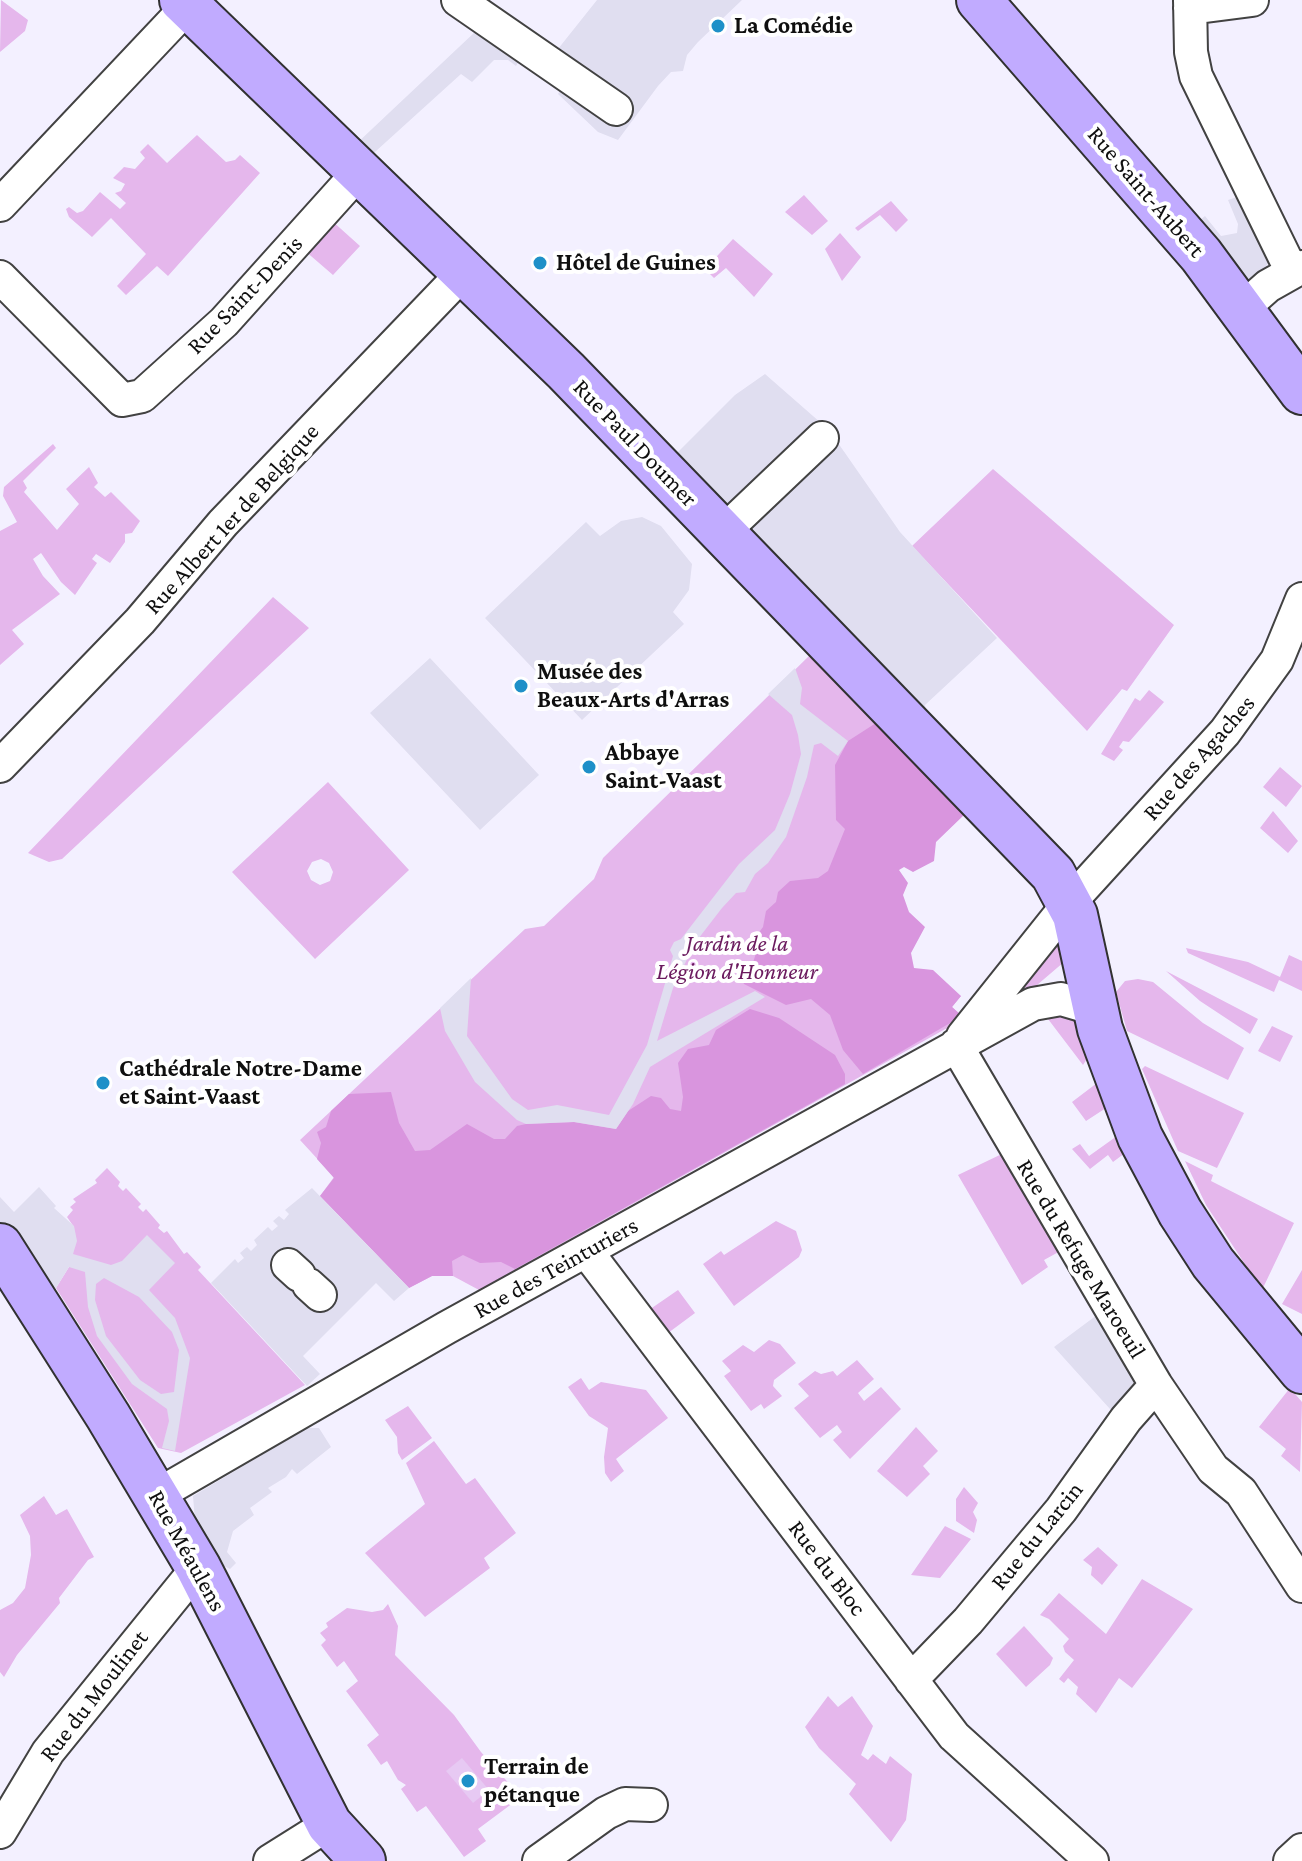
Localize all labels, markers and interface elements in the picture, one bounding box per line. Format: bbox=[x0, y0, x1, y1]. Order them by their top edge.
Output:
place label: La Comédie bbox=[734, 12, 853, 40]
marker: La Comédie bbox=[709, 17, 727, 35]
street label: Rue Saint-Aubert bbox=[1081, 121, 1211, 263]
street label: Rue Saint-Denis bbox=[181, 230, 309, 360]
place label: Hôtel de Guines bbox=[556, 249, 716, 277]
marker: Hôtel de Guines bbox=[531, 254, 549, 272]
street label: Rue Paul Doumer bbox=[567, 373, 703, 513]
street label: Rue Albert 1er de Belgique bbox=[139, 418, 325, 620]
place label: Musée des Beaux-Arts d'Arras bbox=[537, 658, 729, 714]
marker: Musée des Beaux-Arts d'Arras bbox=[512, 677, 530, 695]
street label: Rue des Agaches bbox=[1137, 689, 1261, 827]
place label: Abbaye Saint-Vaast bbox=[605, 739, 722, 795]
marker: Abbaye Saint-Vaast bbox=[580, 758, 598, 776]
park label: Jardin de la Légion d'Honneur bbox=[656, 930, 818, 986]
place label: Cathédrale Notre-Dame et Saint-Vaast bbox=[119, 1055, 362, 1111]
marker: Cathédrale Notre-Dame et Saint-Vaast bbox=[94, 1074, 112, 1092]
street label: Rue du Refuge Maroeuil bbox=[1010, 1154, 1152, 1364]
street label: Rue des Teinturiers bbox=[469, 1211, 643, 1325]
street label: Rue du Larcin bbox=[985, 1476, 1089, 1596]
street label: Rue Méaulens bbox=[142, 1485, 232, 1617]
street label: Rue du Bloc bbox=[782, 1515, 872, 1621]
street label: Rue du Moulinet bbox=[34, 1624, 154, 1768]
place label: Terrain de pétanque bbox=[484, 1753, 589, 1809]
marker: Terrain de pétanque bbox=[459, 1772, 477, 1790]

